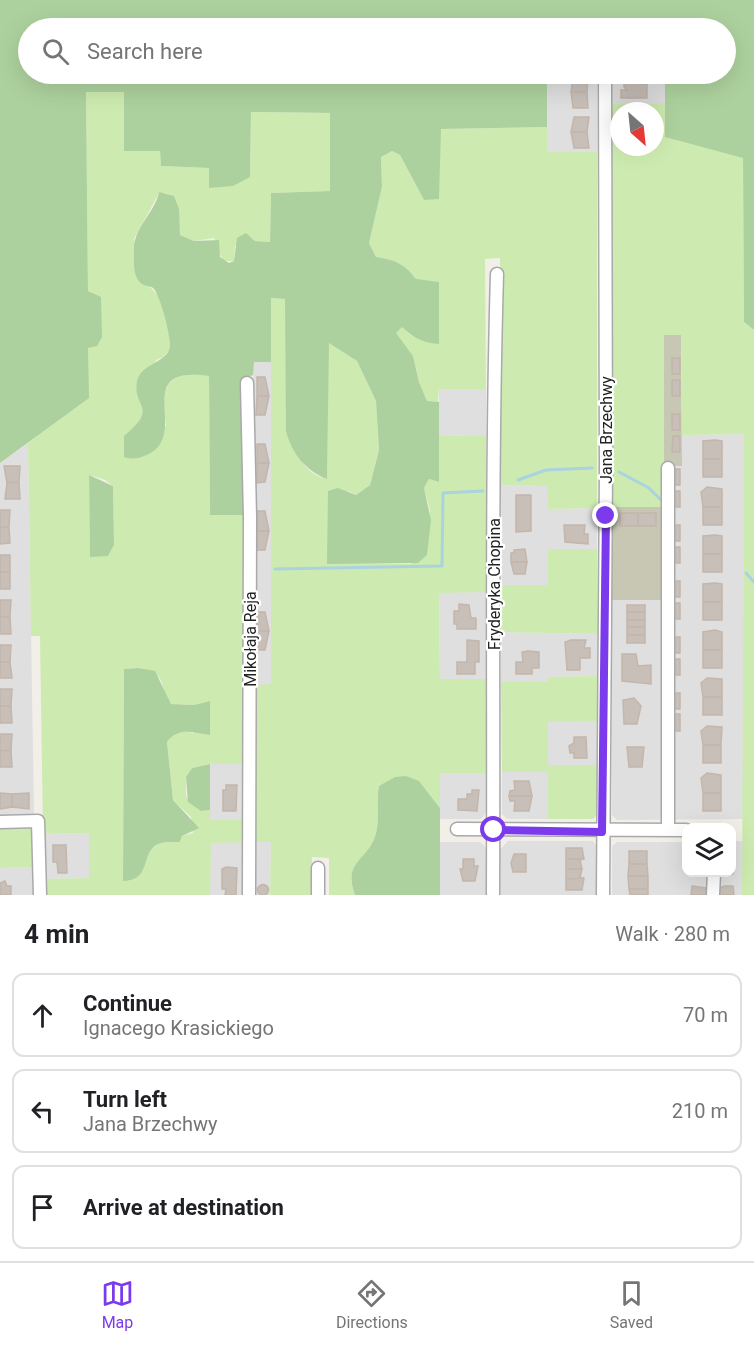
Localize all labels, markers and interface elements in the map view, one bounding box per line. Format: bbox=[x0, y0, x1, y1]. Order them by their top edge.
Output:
search box bbox=[18, 18, 736, 84]
icon: search bbox=[39, 35, 72, 68]
text: Search here bbox=[87, 39, 203, 64]
north arrow bbox=[610, 102, 664, 156]
street label: Jana Brzechwy bbox=[597, 376, 616, 484]
route end bbox=[592, 502, 618, 528]
street label: Fryderyka Chopina bbox=[485, 518, 504, 650]
street label: Mikołaja Reja bbox=[241, 591, 260, 687]
route start bbox=[480, 816, 506, 842]
map controls bbox=[682, 823, 736, 877]
button: layers bbox=[682, 823, 736, 877]
text: 4 min bbox=[24, 919, 89, 949]
text: Walk · 280 m bbox=[615, 922, 730, 946]
text: Continue bbox=[83, 991, 172, 1016]
icon: ahead bbox=[26, 999, 59, 1032]
text: 70 m bbox=[683, 1003, 728, 1027]
text: Ignacego Krasickiego bbox=[83, 1016, 274, 1040]
text: Turn left bbox=[83, 1087, 167, 1112]
icon: left bbox=[26, 1095, 59, 1128]
text: 210 m bbox=[672, 1099, 728, 1123]
text: Jana Brzechwy bbox=[83, 1112, 217, 1136]
icon: arrive bbox=[26, 1191, 59, 1224]
text: Arrive at destination bbox=[83, 1195, 284, 1220]
tab: Map bbox=[101, 1277, 134, 1332]
tab: Directions bbox=[336, 1277, 408, 1332]
tab: Saved bbox=[610, 1277, 653, 1332]

